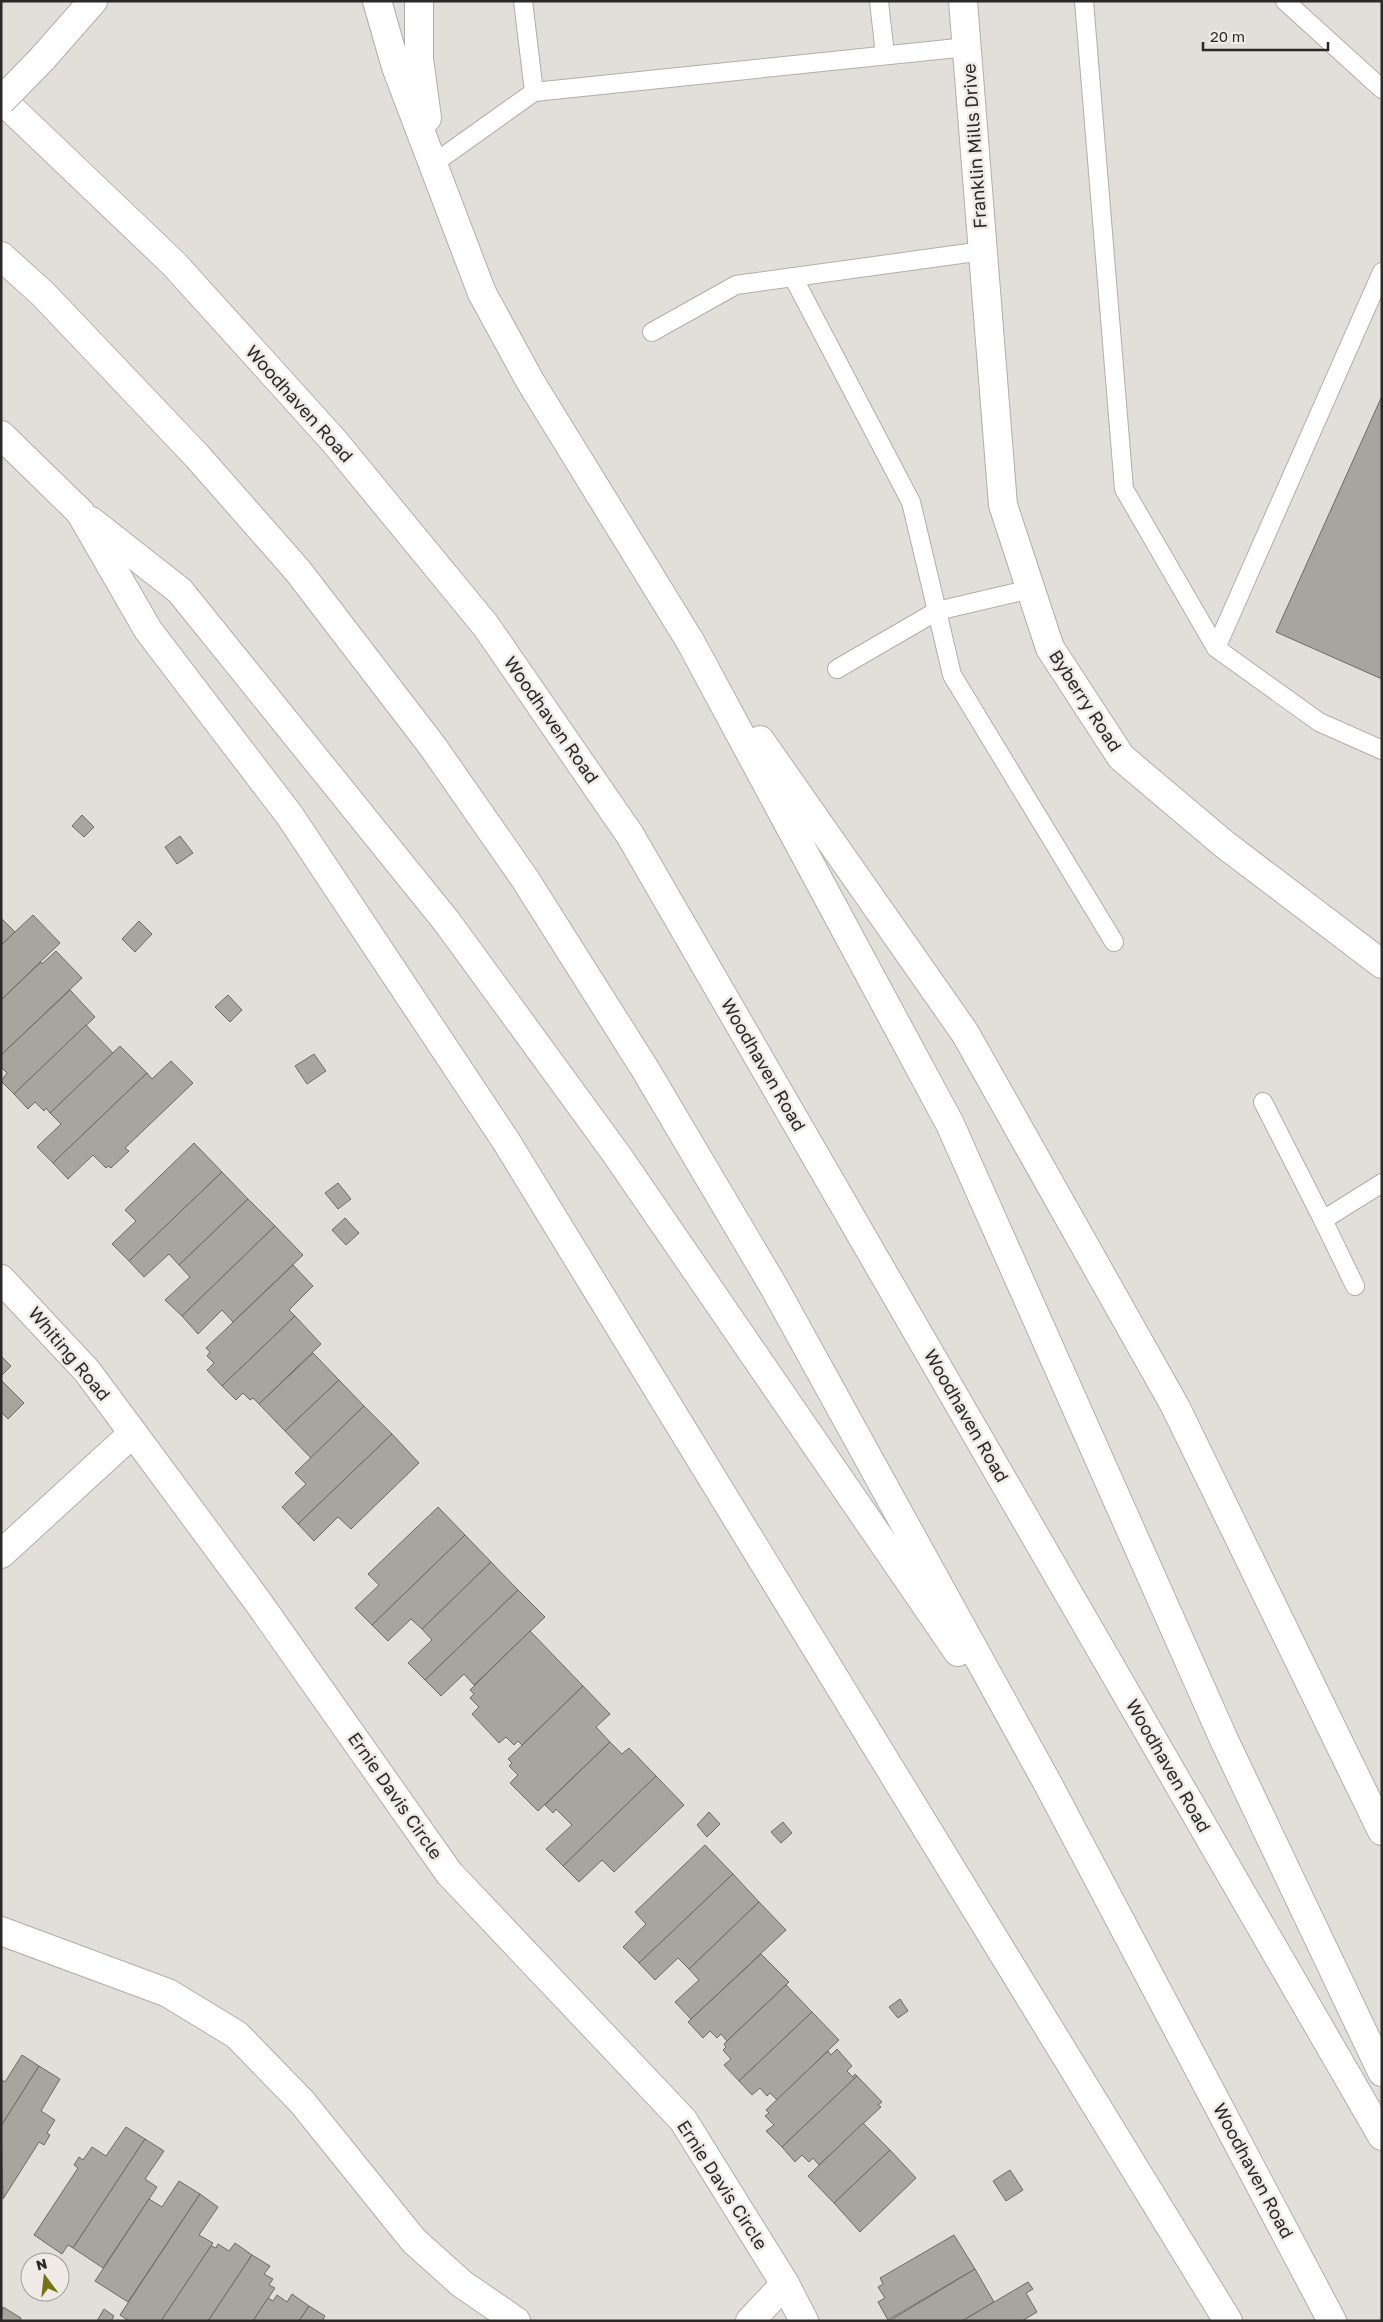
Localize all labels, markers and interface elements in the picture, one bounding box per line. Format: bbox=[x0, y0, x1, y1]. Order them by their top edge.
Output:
scale bar bbox=[1203, 20, 1328, 52]
text: 20 m bbox=[1210, 27, 1245, 45]
street label: Franklin Mills Drive bbox=[957, 63, 991, 229]
street label: Woodhaven Road bbox=[241, 340, 358, 466]
street label: Byberry Road bbox=[1045, 646, 1127, 755]
street label: Woodhaven Road bbox=[500, 652, 604, 787]
street label: Woodhaven Road bbox=[717, 994, 811, 1135]
street label: Whiting Road bbox=[24, 1302, 115, 1405]
street label: Woodhaven Road bbox=[920, 1345, 1014, 1486]
street label: Woodhaven Road bbox=[1122, 1695, 1216, 1836]
street label: Ernie Davis Circle bbox=[344, 1728, 448, 1863]
street label: Woodhaven Road bbox=[1209, 2099, 1299, 2242]
street label: Ernie Davis Circle bbox=[673, 2116, 773, 2253]
north arrow bbox=[20, 2252, 70, 2302]
text: N bbox=[34, 2254, 49, 2274]

